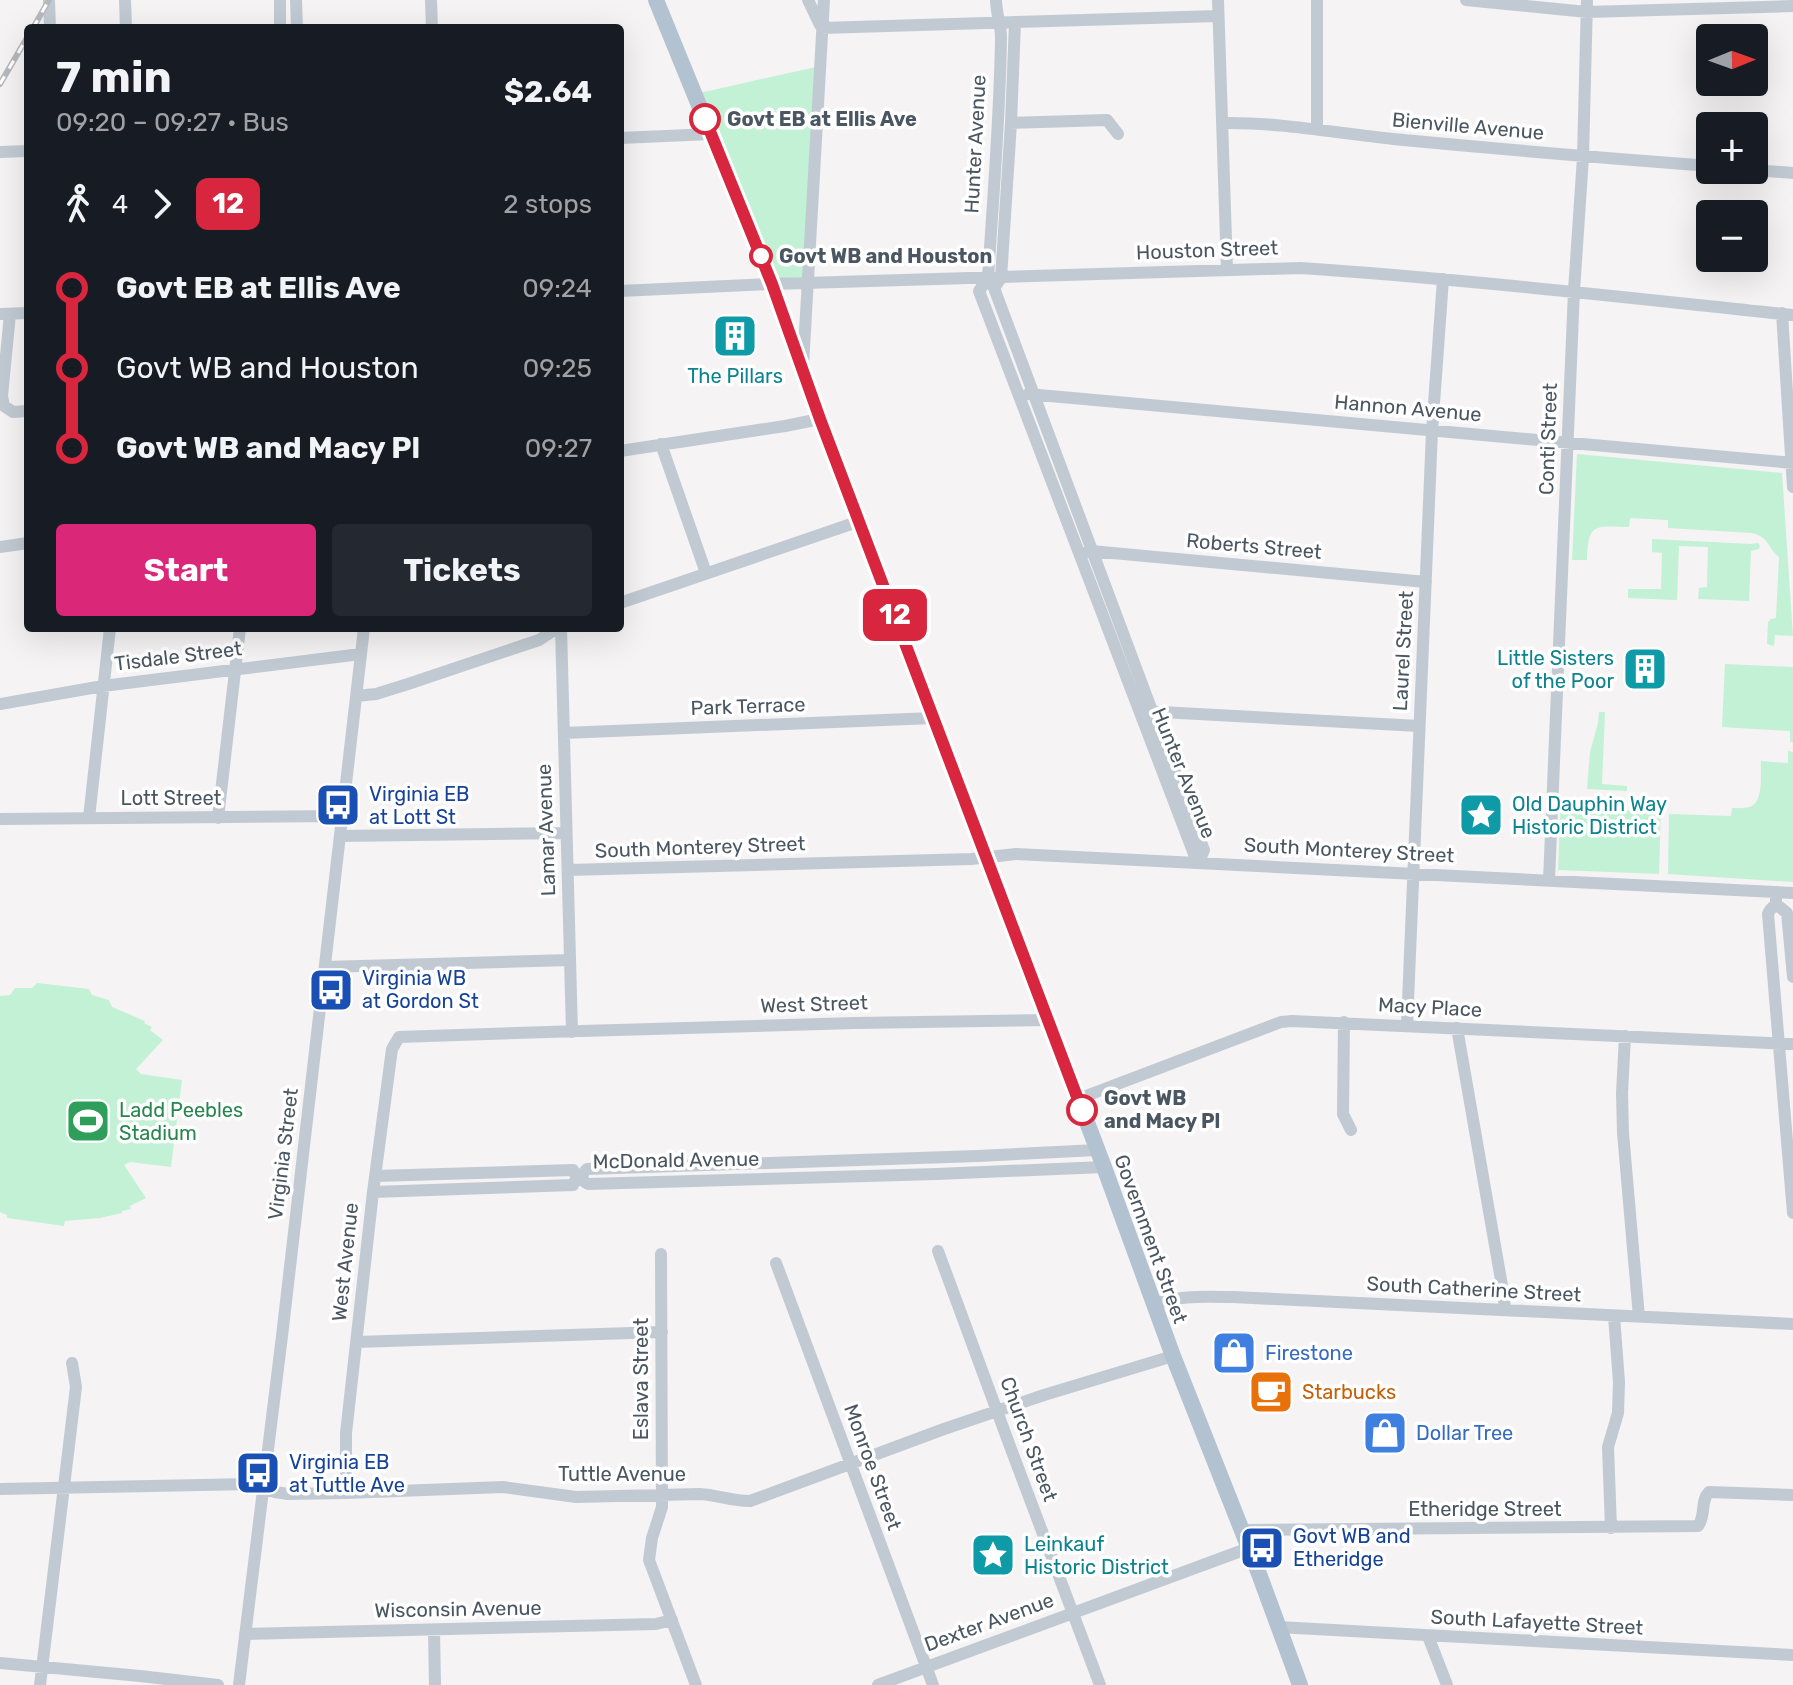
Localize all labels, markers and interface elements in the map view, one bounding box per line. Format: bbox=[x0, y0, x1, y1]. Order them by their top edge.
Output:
north arrow bbox=[1696, 24, 1768, 96]
map controls bbox=[1696, 24, 1768, 272]
text: 7 min bbox=[56, 51, 172, 103]
text: $2.64 bbox=[504, 74, 592, 110]
street label: Hunter Avenue bbox=[959, 74, 991, 214]
marker: Govt EB at Ellis Ave bbox=[690, 104, 720, 134]
text: 09:20 – 09:27 · Bus bbox=[56, 107, 289, 138]
place label: Govt EB at Ellis Ave bbox=[727, 107, 917, 131]
street label: Bienville Avenue bbox=[1391, 107, 1545, 145]
button: + bbox=[1696, 112, 1768, 184]
icon: walk bbox=[56, 182, 100, 226]
icon: forward bbox=[140, 182, 184, 226]
text: 12 bbox=[212, 187, 244, 220]
text: 4 bbox=[112, 189, 128, 220]
text: 2 stops bbox=[503, 189, 592, 220]
button: − bbox=[1696, 200, 1768, 272]
street label: Houston Street bbox=[1136, 236, 1279, 264]
place label: Govt WB and Houston bbox=[779, 244, 992, 268]
marker: Govt WB and Houston bbox=[750, 245, 772, 267]
text: Govt EB at Ellis Ave bbox=[116, 270, 401, 306]
text: 09:24 bbox=[522, 273, 592, 304]
building icon: The Pillars bbox=[711, 312, 759, 360]
text: Govt WB and Houston bbox=[116, 350, 419, 386]
text: 09:25 bbox=[523, 353, 592, 384]
place label: The Pillars bbox=[687, 364, 783, 388]
street label: Conti Street bbox=[1534, 382, 1562, 495]
street label: Hannon Avenue bbox=[1333, 390, 1483, 426]
text: Govt WB and Macy Pl bbox=[116, 430, 420, 466]
text: 09:27 bbox=[525, 433, 592, 464]
button: Start bbox=[56, 524, 316, 616]
button: Tickets bbox=[332, 524, 592, 616]
street label: Roberts Street bbox=[1185, 528, 1323, 564]
line badge: 12 bbox=[859, 589, 931, 641]
street label: Laurel Street bbox=[1388, 590, 1418, 712]
text: 12 bbox=[879, 598, 911, 631]
street label: Tisdale Street bbox=[113, 636, 243, 676]
building icon: Little Sisters of the Poor bbox=[1621, 645, 1669, 693]
place label: Little Sisters of the Poor bbox=[1497, 646, 1614, 693]
street label: Park Terrace bbox=[690, 692, 806, 720]
street label: Hunter Avenue bbox=[1147, 704, 1221, 842]
street label: Lamar Avenue bbox=[532, 763, 560, 897]
bus stop icon: Virginia EB at Lott St bbox=[314, 781, 362, 829]
place label: Virginia EB at Lott St bbox=[369, 782, 469, 829]
street label: Lott Street bbox=[121, 786, 222, 810]
place icon: Old Dauphin Way Historic District bbox=[1457, 791, 1505, 839]
place label: Old Dauphin Way Historic District bbox=[1512, 792, 1667, 839]
street label: South Monterey Street bbox=[594, 831, 806, 863]
street label: South Monterey Street bbox=[1243, 833, 1455, 868]
bus stop icon: Virginia WB at Gordon St bbox=[307, 966, 355, 1014]
place label: Virginia WB at Gordon St bbox=[362, 966, 479, 1013]
street label: West Street bbox=[760, 990, 868, 1018]
street label: Macy Place bbox=[1377, 992, 1483, 1022]
street label: Virginia Street bbox=[263, 1086, 303, 1221]
place label: Govt WB and Macy Pl bbox=[1104, 1086, 1220, 1133]
marker: Govt WB and Macy Pl bbox=[1067, 1095, 1097, 1125]
sports icon: Ladd Peebles Stadium bbox=[64, 1097, 112, 1145]
place label: Ladd Peebles Stadium bbox=[119, 1098, 243, 1145]
street label: McDonald Avenue bbox=[593, 1147, 759, 1173]
street label: Government Street bbox=[1109, 1151, 1193, 1327]
street label: West Avenue bbox=[327, 1201, 363, 1323]
street label: South Catherine Street bbox=[1366, 1271, 1582, 1307]
street label: Eslava Street bbox=[629, 1318, 653, 1440]
shop icon: Firestone bbox=[1210, 1329, 1258, 1377]
place label: Firestone bbox=[1265, 1341, 1353, 1365]
cafe icon: Starbucks bbox=[1247, 1368, 1295, 1416]
street label: Church Street bbox=[995, 1373, 1063, 1505]
place label: Starbucks bbox=[1302, 1380, 1396, 1404]
street label: Monroe Street bbox=[839, 1401, 907, 1533]
shop icon: Dollar Tree bbox=[1361, 1409, 1409, 1457]
place label: Dollar Tree bbox=[1416, 1421, 1513, 1445]
bus stop icon: Virginia EB at Tuttle Ave bbox=[234, 1449, 282, 1497]
place label: Virginia EB at Tuttle Ave bbox=[289, 1450, 405, 1497]
street label: Tuttle Avenue bbox=[558, 1462, 686, 1486]
street label: Etheridge Street bbox=[1408, 1497, 1562, 1521]
bus stop icon: Govt WB and Etheridge bbox=[1238, 1524, 1286, 1572]
place label: Govt WB and Etheridge bbox=[1293, 1524, 1411, 1571]
place icon: Leinkauf Historic District bbox=[969, 1531, 1017, 1579]
place label: Leinkauf Historic District bbox=[1024, 1532, 1169, 1579]
street label: Dexter Avenue bbox=[921, 1587, 1057, 1657]
street label: Wisconsin Avenue bbox=[374, 1596, 542, 1622]
street label: South Lafayette Street bbox=[1430, 1604, 1644, 1640]

